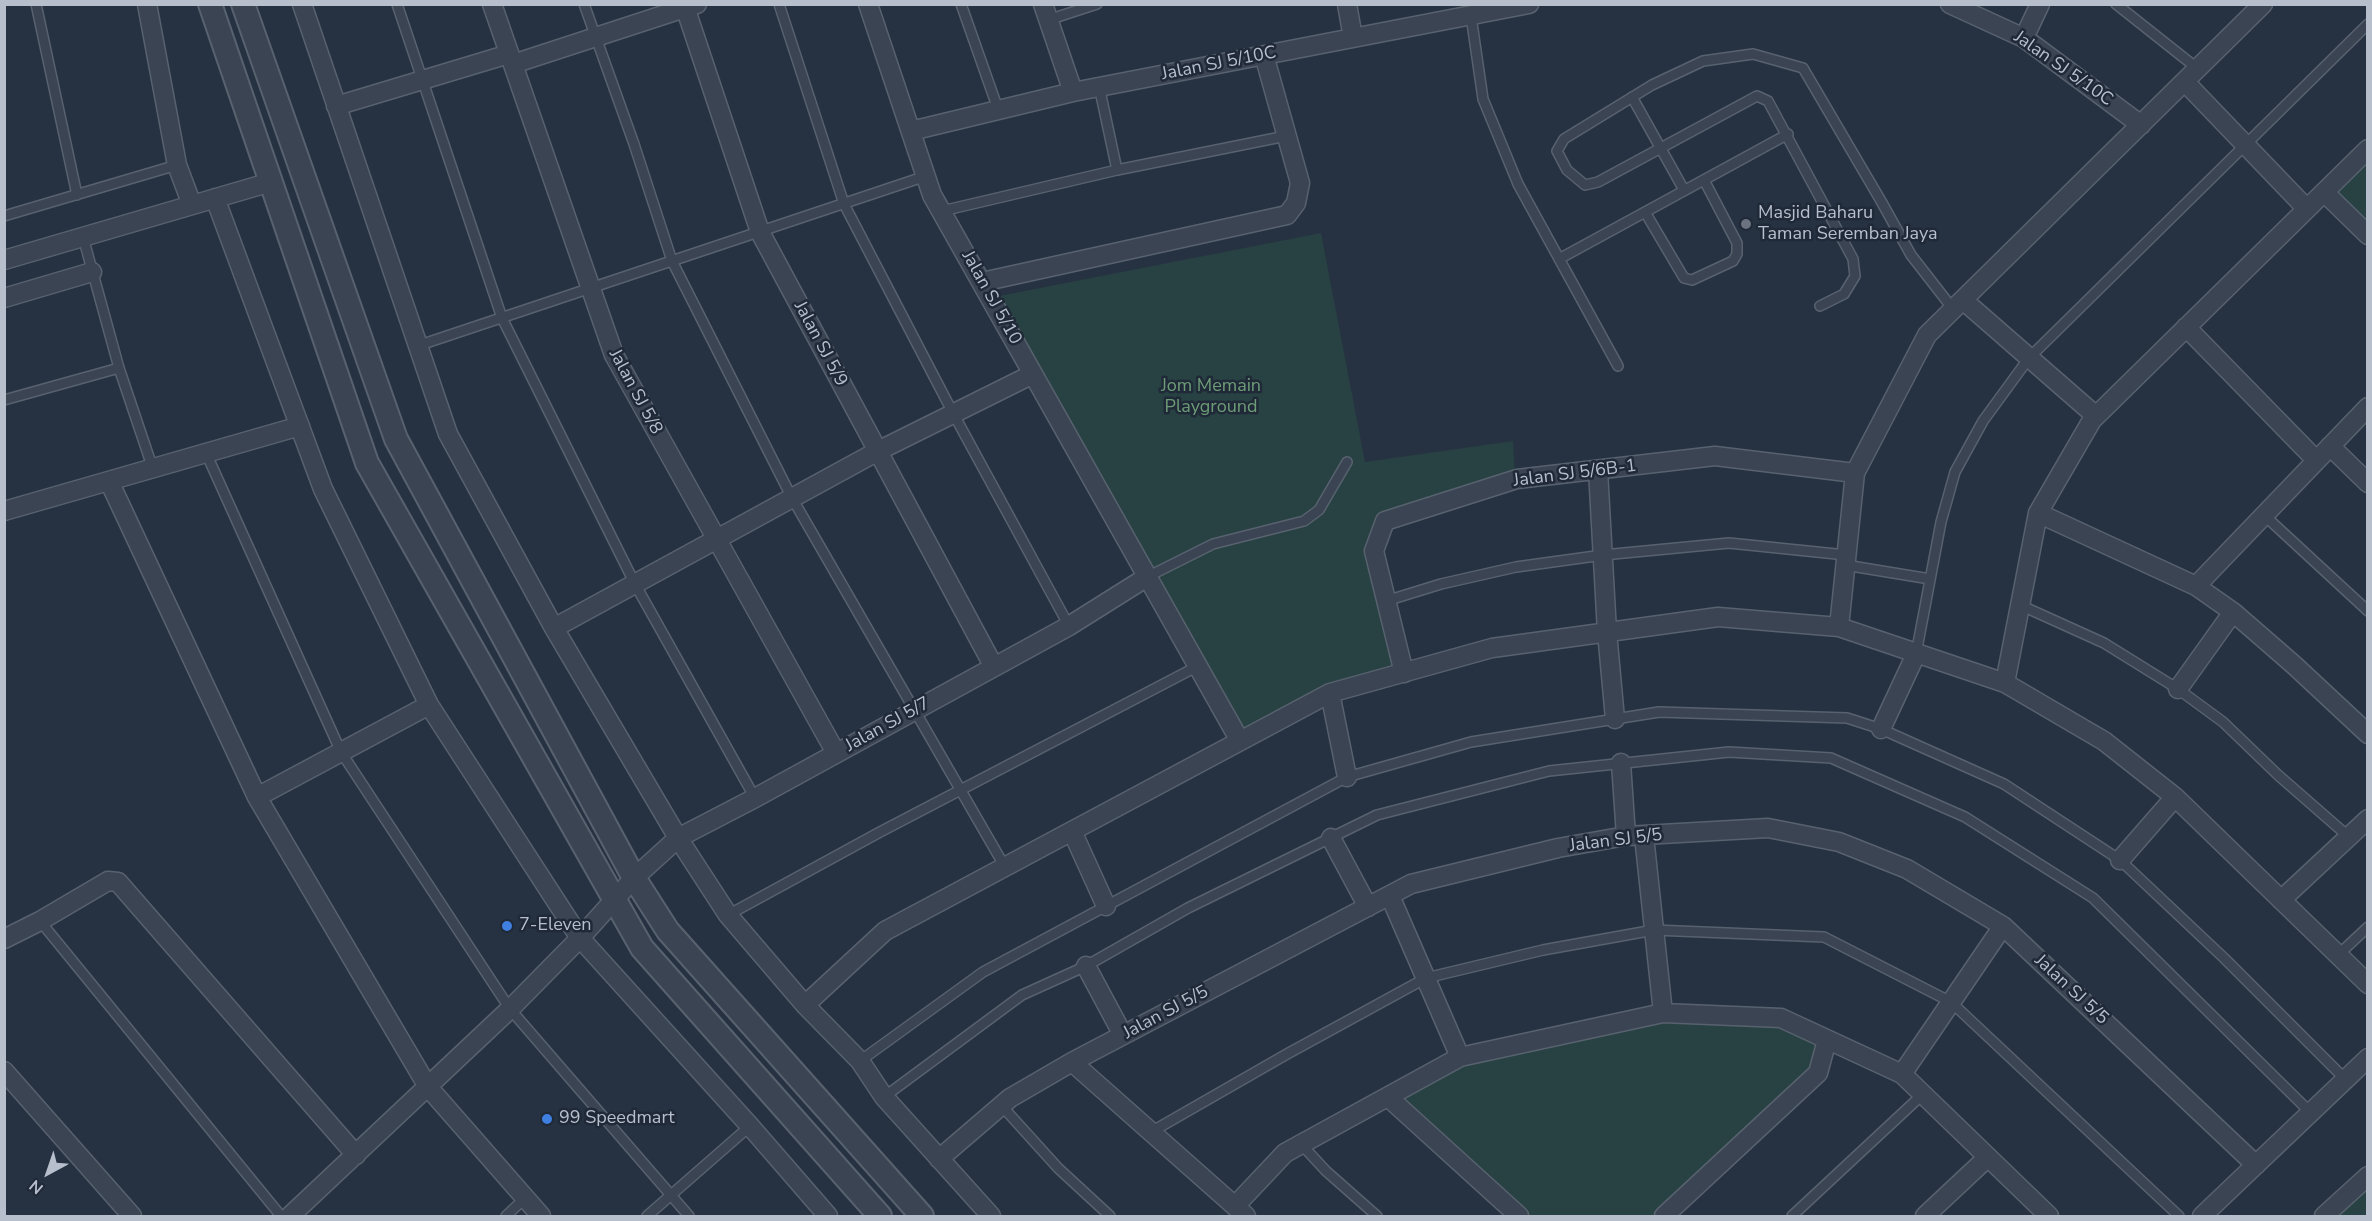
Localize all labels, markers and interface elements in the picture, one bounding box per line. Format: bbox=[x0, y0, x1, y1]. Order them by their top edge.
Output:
street label: Jalan SJ 5/10C bbox=[2009, 27, 2117, 111]
street label: Jalan SJ 5/10C bbox=[1160, 42, 1278, 86]
place label: Masjid Baharu Taman Seremban Jaya bbox=[1758, 203, 1938, 246]
marker: Masjid Baharu Taman Seremban Jaya bbox=[1739, 217, 1753, 231]
street label: Jalan SJ 5/10 bbox=[956, 247, 1026, 349]
street label: Jalan SJ 5/9 bbox=[789, 298, 851, 390]
street label: Jalan SJ 5/8 bbox=[604, 346, 666, 438]
park label: Jom Memain Playground bbox=[1161, 376, 1261, 418]
street label: Jalan SJ 5/6B-1 bbox=[1512, 456, 1638, 492]
street label: Jalan SJ 5/7 bbox=[842, 693, 934, 757]
street label: Jalan SJ 5/5 bbox=[1568, 825, 1664, 857]
place label: 7-Eleven bbox=[519, 915, 592, 937]
marker: 7-Eleven bbox=[500, 919, 514, 933]
street label: Jalan SJ 5/5 bbox=[2030, 950, 2112, 1030]
street label: Jalan SJ 5/5 bbox=[1120, 982, 1212, 1044]
place label: 99 Speedmart bbox=[559, 1108, 675, 1130]
marker: 99 Speedmart bbox=[540, 1112, 554, 1126]
north arrow bbox=[18, 1143, 78, 1203]
text: N bbox=[25, 1175, 48, 1199]

